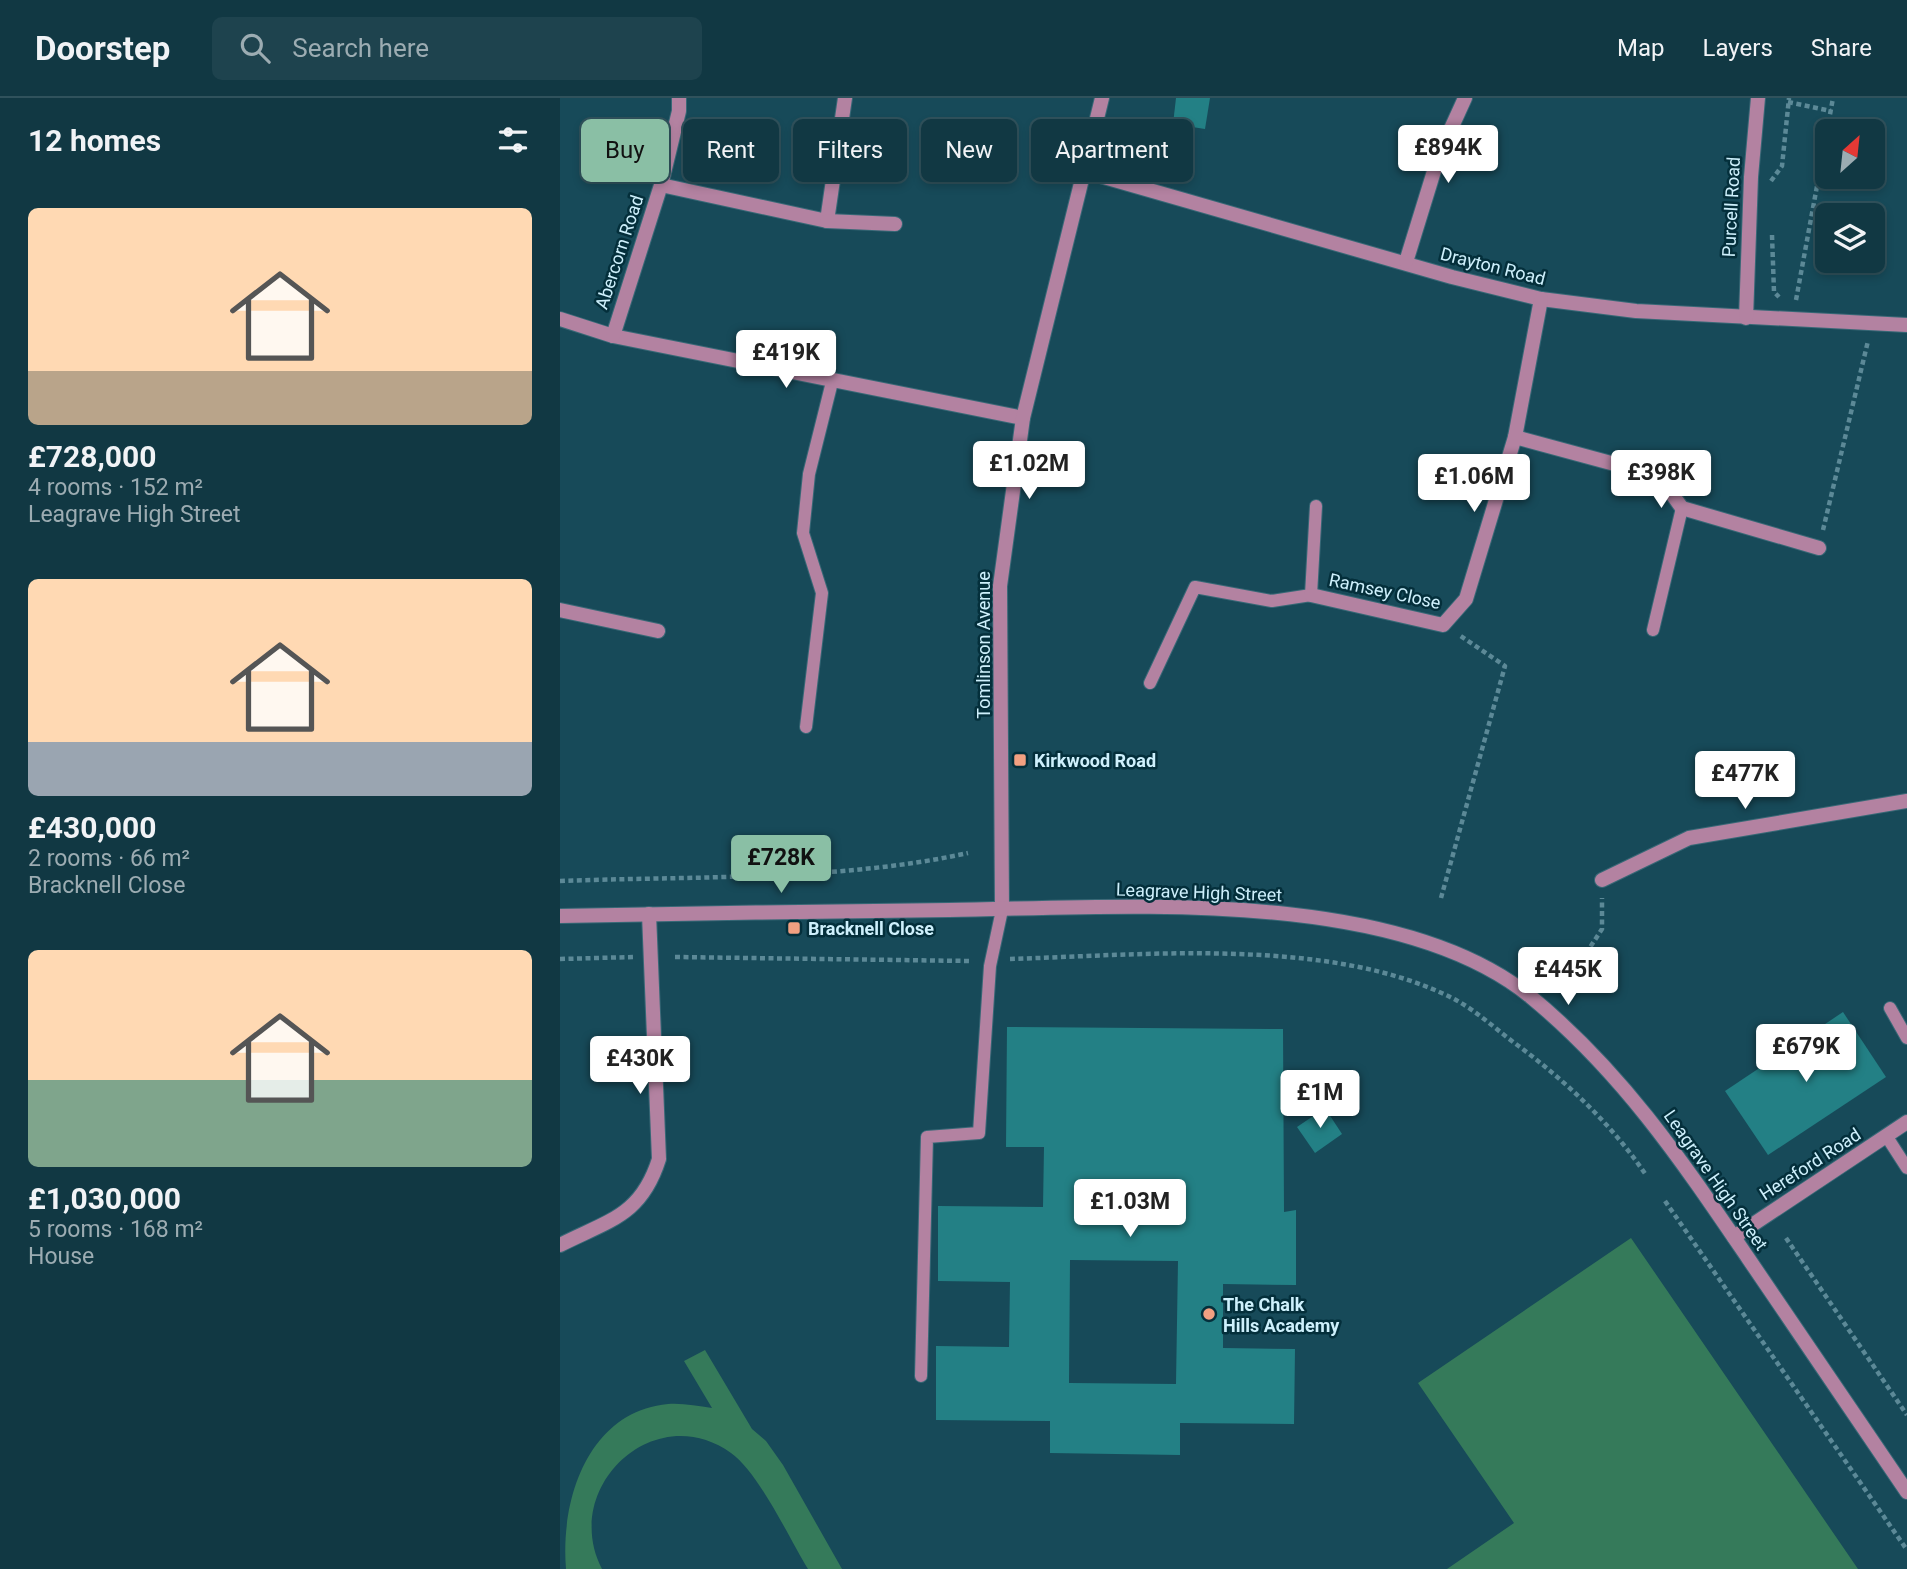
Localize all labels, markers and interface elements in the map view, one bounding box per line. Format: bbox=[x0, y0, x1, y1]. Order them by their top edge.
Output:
search box bbox=[212, 17, 702, 80]
text: Doorstep bbox=[35, 29, 170, 68]
icon: search bbox=[236, 29, 274, 67]
text: Search here bbox=[292, 33, 429, 63]
text: Map bbox=[1617, 34, 1665, 62]
text: Layers bbox=[1703, 34, 1773, 62]
text: Share bbox=[1811, 34, 1872, 62]
chip: Buy bbox=[581, 119, 669, 182]
chip: Rent bbox=[683, 119, 779, 182]
chip: Filters bbox=[793, 119, 907, 182]
chip: New bbox=[921, 119, 1017, 182]
chip: Apartment bbox=[1031, 119, 1193, 182]
north arrow bbox=[1815, 119, 1885, 189]
map controls bbox=[1815, 119, 1885, 273]
icon: filters bbox=[494, 121, 532, 159]
text: 12 homes bbox=[28, 123, 161, 158]
pin: £894K bbox=[1399, 126, 1497, 185]
text: £894K bbox=[1414, 134, 1482, 161]
street label: Purcell Road bbox=[1718, 156, 1744, 258]
street label: Abercorn Road bbox=[591, 192, 647, 312]
button: layers bbox=[1815, 203, 1885, 273]
street label: Drayton Road bbox=[1438, 243, 1548, 289]
icon: home bbox=[217, 253, 343, 379]
pin: £419K bbox=[737, 330, 835, 390]
text: £419K bbox=[752, 339, 820, 366]
text: £728,000 bbox=[28, 439, 156, 474]
pin: £1.02M bbox=[972, 442, 1086, 501]
text: £1.02M bbox=[989, 450, 1069, 477]
pin: £398K bbox=[1612, 450, 1710, 510]
pin: £1.06M bbox=[1417, 454, 1531, 514]
text: £398K bbox=[1627, 459, 1695, 486]
text: £1.06M bbox=[1434, 463, 1514, 490]
text: 4 rooms · 152 m² bbox=[28, 474, 203, 501]
text: Leagrave High Street bbox=[28, 501, 241, 528]
street label: Ramsey Close bbox=[1327, 569, 1443, 613]
street label: Tomlinson Avenue bbox=[973, 571, 994, 719]
icon: home bbox=[217, 624, 343, 750]
place label: Kirkwood Road bbox=[1034, 750, 1156, 771]
marker: Kirkwood Road bbox=[1012, 752, 1028, 768]
pin: £477K bbox=[1696, 752, 1794, 811]
text: £477K bbox=[1711, 760, 1779, 787]
text: £430,000 bbox=[28, 810, 156, 845]
pin: £728K bbox=[732, 836, 830, 895]
text: £728K bbox=[747, 844, 815, 871]
text: 2 rooms · 66 m² bbox=[28, 845, 190, 872]
text: Bracknell Close bbox=[28, 872, 185, 899]
street label: Leagrave High Street bbox=[1116, 879, 1283, 905]
place label: Bracknell Close bbox=[808, 918, 934, 939]
marker: Bracknell Close bbox=[786, 920, 802, 936]
pin: £445K bbox=[1519, 948, 1617, 1007]
text: £445K bbox=[1534, 956, 1602, 983]
icon: home bbox=[217, 995, 343, 1121]
pin: £679K bbox=[1757, 1024, 1855, 1084]
text: £679K bbox=[1772, 1033, 1840, 1060]
pin: £430K bbox=[591, 1037, 689, 1096]
text: £430K bbox=[606, 1045, 674, 1072]
pin: £1M bbox=[1286, 1070, 1354, 1130]
text: £1M bbox=[1297, 1079, 1344, 1106]
street label: Leagrave High Street bbox=[1660, 1106, 1772, 1254]
street label: Hereford Road bbox=[1756, 1124, 1864, 1204]
pin: £1.03M bbox=[1073, 1180, 1187, 1239]
text: £1,030,000 bbox=[28, 1181, 181, 1216]
text: £1.03M bbox=[1090, 1188, 1170, 1215]
text: 5 rooms · 168 m² bbox=[28, 1216, 203, 1243]
text: House bbox=[28, 1243, 94, 1270]
place label: The Chalk Hills Academy bbox=[1223, 1294, 1340, 1336]
marker: The Chalk Hills Academy bbox=[1201, 1306, 1217, 1322]

